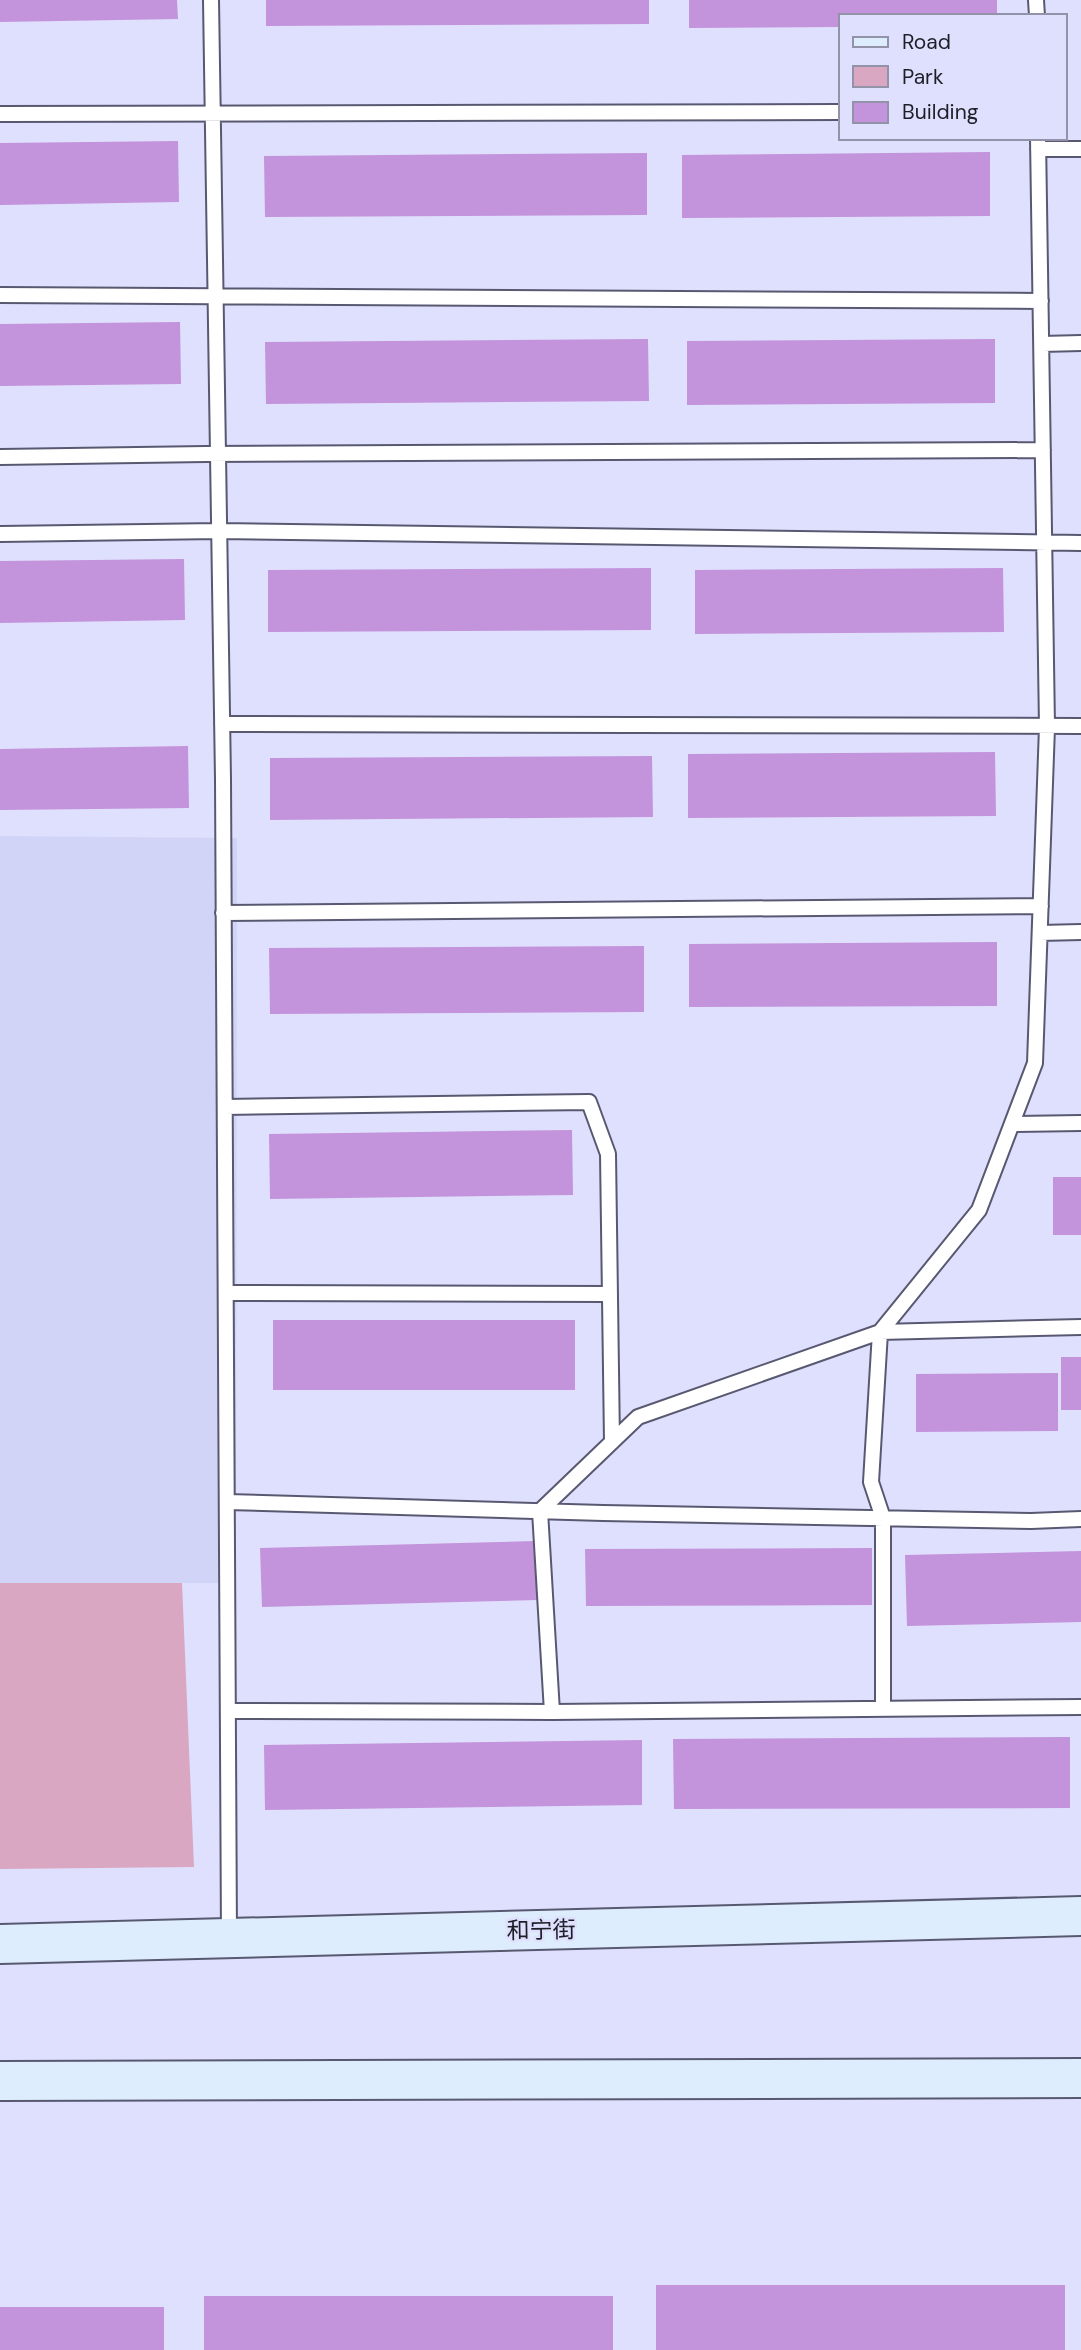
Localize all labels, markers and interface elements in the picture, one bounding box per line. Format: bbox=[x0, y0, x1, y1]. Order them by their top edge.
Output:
legend bbox=[839, 14, 1067, 140]
text: Road bbox=[902, 28, 951, 56]
text: Park bbox=[902, 63, 944, 91]
text: Building bbox=[902, 98, 979, 126]
street label: 和宁街 bbox=[506, 1914, 576, 1946]

